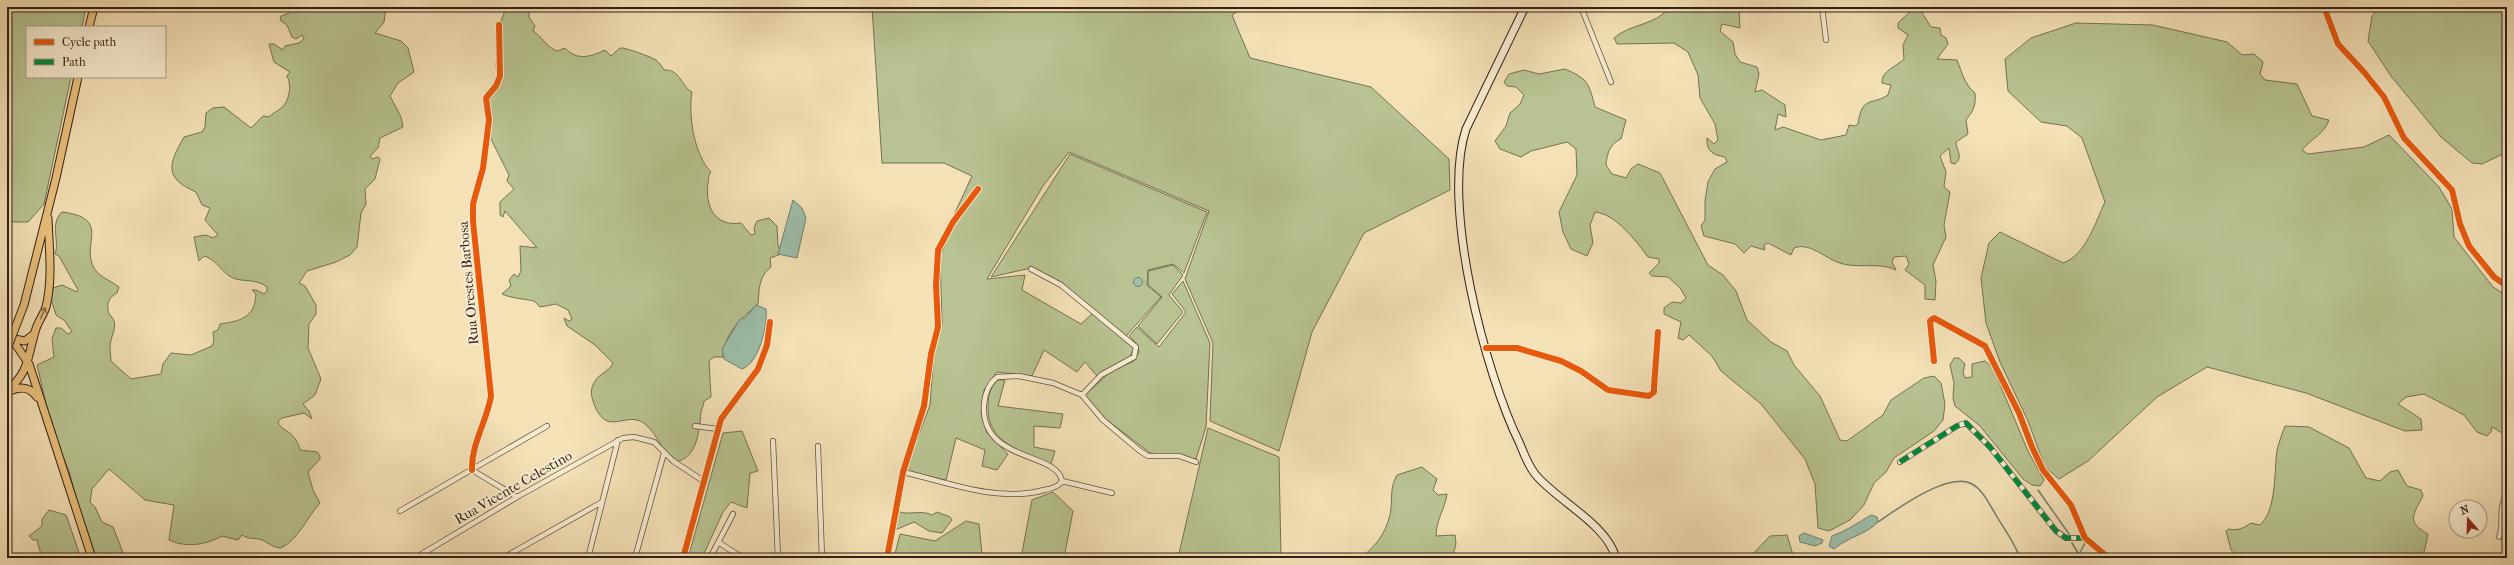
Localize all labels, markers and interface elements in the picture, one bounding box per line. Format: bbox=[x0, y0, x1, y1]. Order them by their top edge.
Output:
legend bbox=[26, 26, 166, 78]
text: Cycle path bbox=[62, 35, 117, 49]
text: Path bbox=[62, 55, 86, 69]
street label: Rua Orestes Barbosa bbox=[455, 220, 482, 346]
one-way arrow bbox=[40, 308, 47, 320]
street label: Rua Vicente Celestino bbox=[451, 447, 575, 528]
north arrow bbox=[2448, 499, 2488, 539]
text: N bbox=[2459, 502, 2472, 518]

